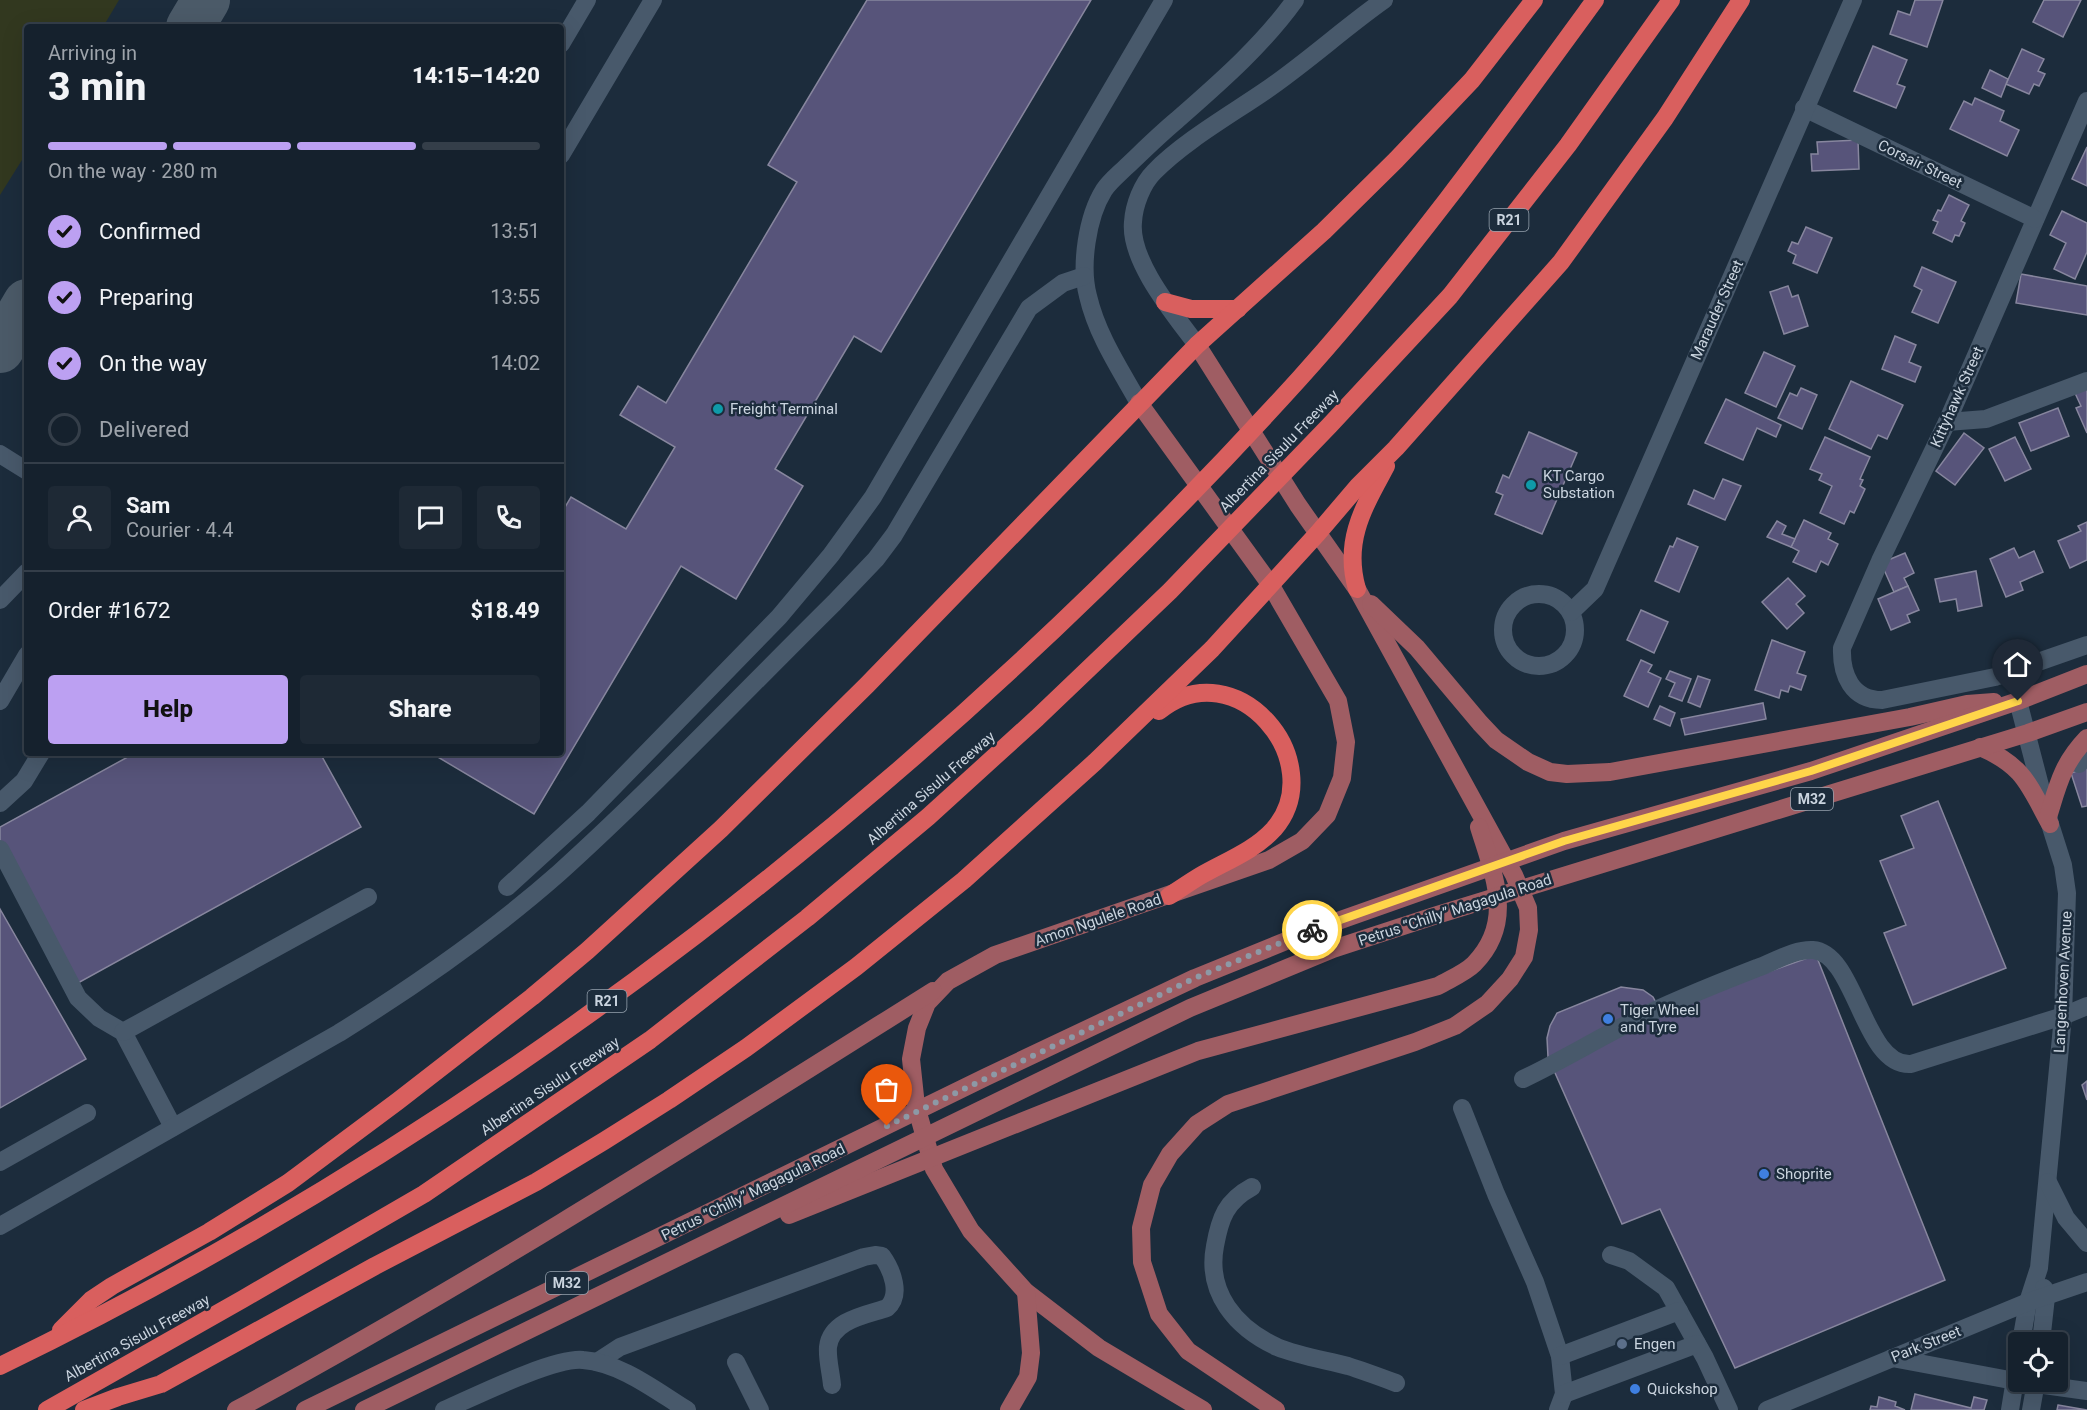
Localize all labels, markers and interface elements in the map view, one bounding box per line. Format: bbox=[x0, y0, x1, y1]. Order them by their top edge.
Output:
text: Arriving in bbox=[48, 41, 137, 65]
text: 14:15–14:20 bbox=[412, 63, 540, 88]
text: 3 min bbox=[48, 64, 146, 110]
street label: Corsair Street bbox=[1875, 136, 1965, 192]
text: On the way · 280 m bbox=[48, 159, 217, 183]
road number: R21 bbox=[1490, 209, 1528, 231]
icon: check bbox=[48, 215, 81, 248]
text: Confirmed bbox=[99, 219, 201, 244]
text: 13:51 bbox=[490, 219, 540, 243]
street label: Marauder Street bbox=[1687, 257, 1747, 363]
icon: check bbox=[48, 281, 81, 314]
text: Preparing bbox=[99, 285, 193, 310]
text: 13:55 bbox=[490, 285, 540, 309]
street label: Kittyhawk Street bbox=[1927, 344, 1987, 450]
icon: check bbox=[48, 347, 81, 380]
text: On the way bbox=[99, 351, 207, 376]
text: 14:02 bbox=[490, 351, 540, 375]
street label: Albertina Sisulu Freeway bbox=[1216, 386, 1342, 516]
place label: Freight Terminal bbox=[730, 400, 838, 418]
marker: Freight Terminal bbox=[711, 402, 725, 416]
text: Delivered bbox=[99, 417, 189, 442]
place label: KT Cargo Substation bbox=[1543, 467, 1615, 502]
marker: KT Cargo Substation bbox=[1524, 478, 1538, 492]
button: person bbox=[48, 486, 111, 549]
button: chat bbox=[399, 486, 462, 549]
button: phone bbox=[477, 486, 540, 549]
text: Sam bbox=[126, 493, 170, 518]
text: Courier · 4.4 bbox=[126, 518, 233, 542]
text: Order #1672 bbox=[48, 598, 170, 623]
text: $18.49 bbox=[471, 598, 540, 623]
pin bbox=[1992, 639, 2043, 701]
icon: home bbox=[2001, 648, 2034, 681]
button: Help bbox=[48, 675, 288, 744]
button: Share bbox=[300, 675, 540, 744]
street label: Albertina Sisulu Freeway bbox=[863, 728, 999, 848]
road number: M32 bbox=[1791, 788, 1833, 810]
street label: Petrus “Chilly” Magagula Road bbox=[1356, 870, 1554, 950]
street label: Amon Ngulele Road bbox=[1033, 890, 1163, 950]
courier bbox=[1282, 900, 1342, 960]
street label: Langenhoven Avenue bbox=[2050, 911, 2076, 1053]
icon: bike bbox=[1296, 914, 1329, 947]
road number: R21 bbox=[588, 990, 626, 1012]
place label: Tiger Wheel and Tyre bbox=[1620, 1001, 1699, 1036]
marker: Tiger Wheel and Tyre bbox=[1601, 1012, 1615, 1026]
street label: Albertina Sisulu Freeway bbox=[477, 1033, 623, 1139]
pin bbox=[861, 1064, 912, 1126]
icon: bag bbox=[870, 1073, 903, 1106]
street label: Petrus “Chilly” Magagula Road bbox=[658, 1140, 848, 1244]
place label: Shoprite bbox=[1776, 1165, 1832, 1183]
marker: Shoprite bbox=[1757, 1167, 1771, 1181]
road number: M32 bbox=[546, 1272, 588, 1294]
street label: Albertina Sisulu Freeway bbox=[61, 1290, 213, 1386]
street label: Park Street bbox=[1889, 1322, 1964, 1366]
map controls bbox=[2008, 1332, 2068, 1392]
button: locate bbox=[2008, 1332, 2068, 1392]
place label: Engen bbox=[1634, 1335, 1675, 1353]
marker: Engen bbox=[1615, 1337, 1629, 1351]
place label: Quickshop bbox=[1647, 1380, 1718, 1398]
marker: Quickshop bbox=[1628, 1382, 1642, 1396]

